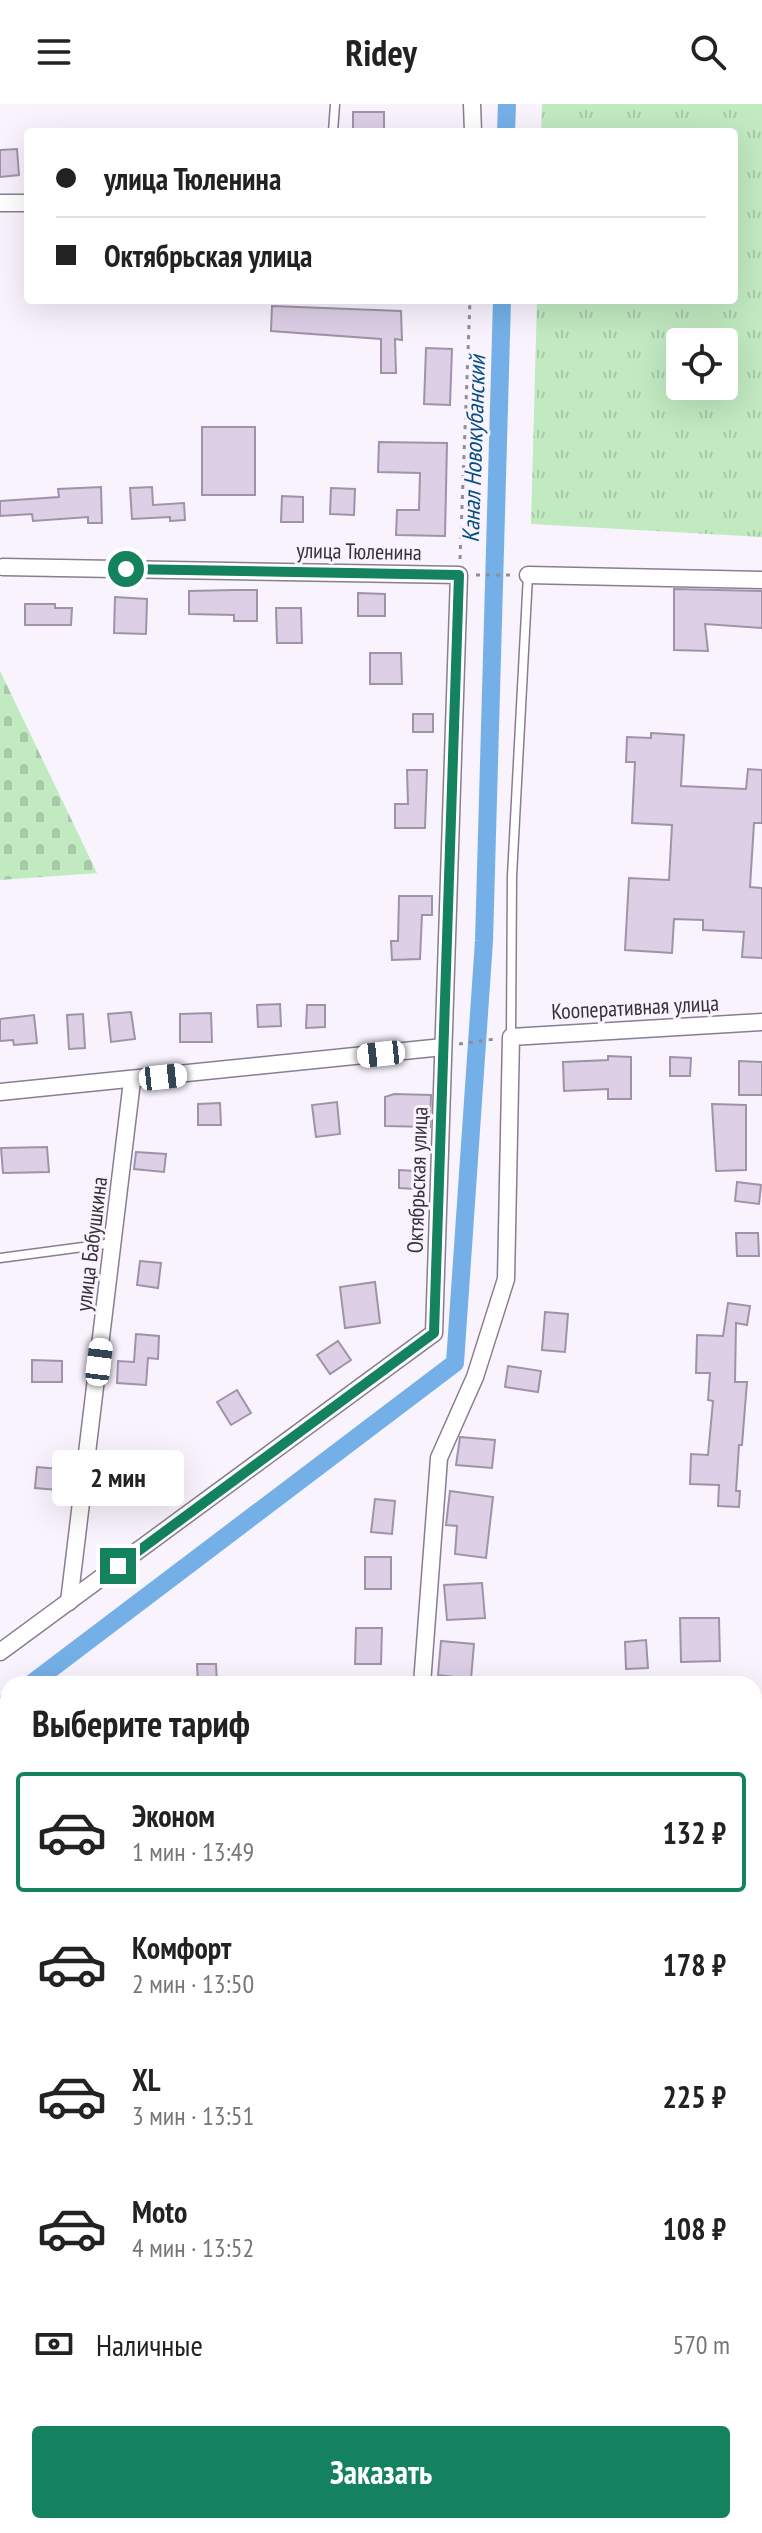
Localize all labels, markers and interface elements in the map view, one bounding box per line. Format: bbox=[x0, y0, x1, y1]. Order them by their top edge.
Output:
text: Ridey bbox=[345, 29, 417, 76]
icon: menu bbox=[32, 30, 76, 74]
icon: search bbox=[686, 30, 730, 74]
text: улица Тюленина bbox=[104, 159, 281, 198]
text: Октябрьская улица bbox=[104, 236, 312, 275]
map controls bbox=[666, 328, 738, 400]
button: locate bbox=[666, 328, 738, 400]
water label: Канал Новокубанский bbox=[455, 352, 492, 543]
street label: улица Тюленина bbox=[296, 536, 422, 566]
route start bbox=[108, 551, 144, 587]
street label: Кооперативная улица bbox=[550, 989, 720, 1025]
car bbox=[356, 1040, 406, 1068]
car bbox=[138, 1063, 188, 1091]
street label: Октябрьская улица bbox=[400, 1106, 434, 1254]
street label: улица Бабушкина bbox=[69, 1175, 113, 1313]
car bbox=[84, 1337, 114, 1387]
callout: 2 мин bbox=[52, 1450, 184, 1506]
text: 2 мин bbox=[90, 1461, 146, 1494]
route end bbox=[100, 1548, 136, 1584]
text: Выберите тариф bbox=[32, 1700, 250, 1747]
icon: car bbox=[36, 1796, 108, 1868]
text: Эконом bbox=[132, 1796, 215, 1835]
text: 132 ₽ bbox=[662, 1813, 726, 1852]
text: 1 мин · 13:49 bbox=[132, 1835, 254, 1868]
icon: car bbox=[36, 1928, 108, 2000]
text: Комфорт bbox=[132, 1928, 231, 1967]
text: 178 ₽ bbox=[662, 1945, 726, 1984]
text: 2 мин · 13:50 bbox=[132, 1967, 254, 2000]
icon: car bbox=[36, 2060, 108, 2132]
text: XL bbox=[132, 2060, 161, 2099]
text: 225 ₽ bbox=[662, 2077, 726, 2116]
text: 3 мин · 13:51 bbox=[132, 2099, 254, 2132]
icon: car bbox=[36, 2192, 108, 2264]
text: Moto bbox=[132, 2192, 187, 2231]
text: 108 ₽ bbox=[662, 2209, 726, 2248]
text: 4 мин · 13:52 bbox=[132, 2231, 254, 2264]
icon: cash bbox=[32, 2322, 76, 2366]
text: Наличные bbox=[96, 2325, 203, 2364]
text: 570 m bbox=[672, 2328, 730, 2361]
button: Заказать bbox=[32, 2426, 730, 2518]

